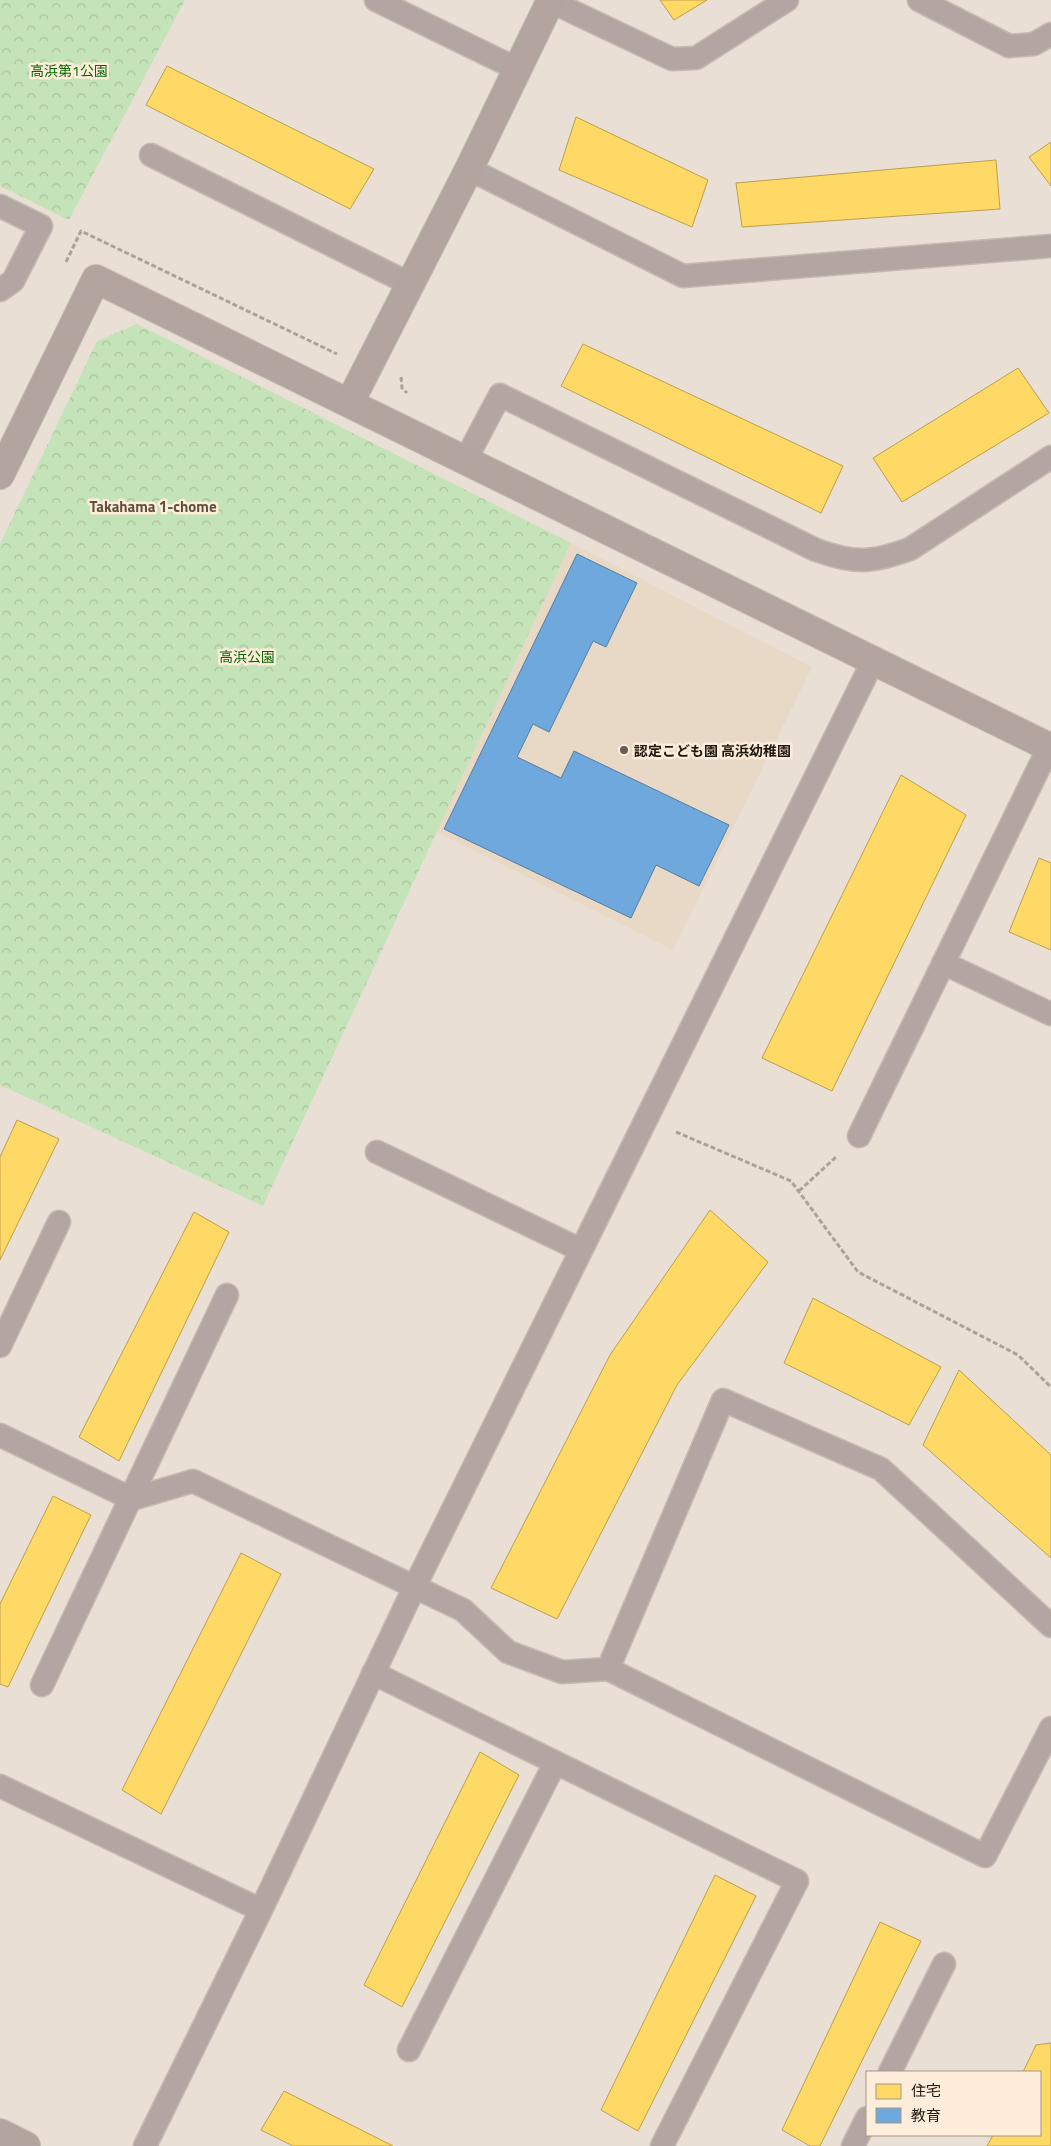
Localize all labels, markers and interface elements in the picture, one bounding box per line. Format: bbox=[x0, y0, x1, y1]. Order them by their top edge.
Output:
park label: 高浜第1公園 bbox=[30, 60, 108, 81]
district label: Takahama 1-chome bbox=[89, 495, 217, 518]
park label: 高浜公園 bbox=[219, 646, 275, 667]
place label: 認定こども園 高浜幼稚園 bbox=[634, 740, 791, 761]
marker: 認定こども園 高浜幼稚園 bbox=[618, 744, 630, 756]
legend bbox=[866, 2071, 1041, 2136]
text: 住宅 bbox=[911, 2079, 941, 2102]
text: 教育 bbox=[911, 2104, 941, 2127]

